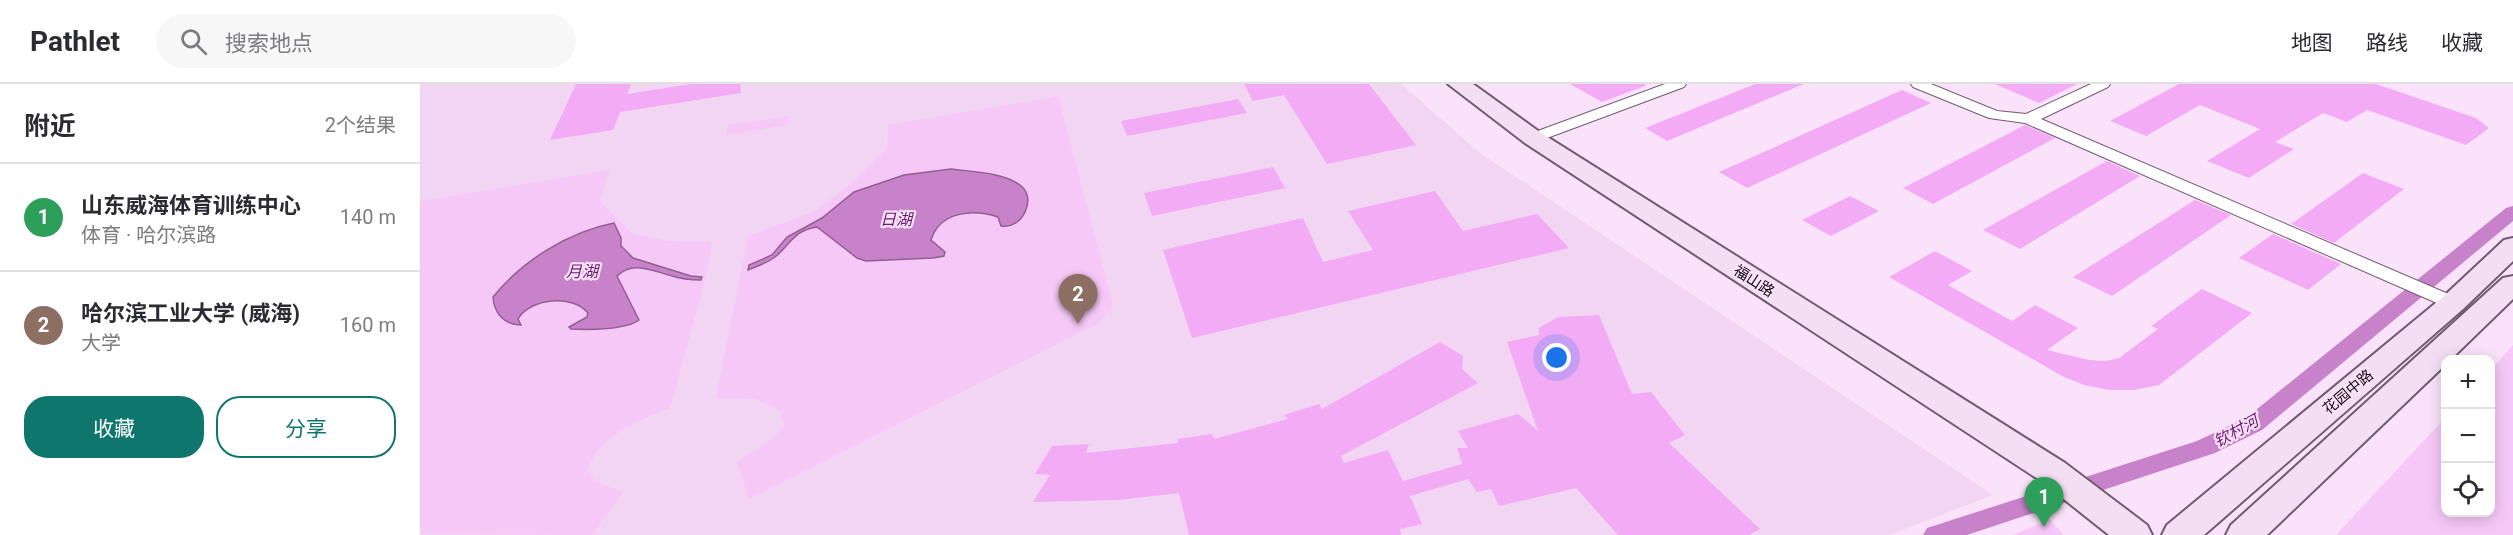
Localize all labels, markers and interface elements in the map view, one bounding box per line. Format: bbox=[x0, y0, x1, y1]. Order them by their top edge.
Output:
search box bbox=[156, 14, 576, 68]
text: Pathlet bbox=[30, 25, 120, 58]
icon: search bbox=[177, 25, 210, 58]
text: 搜索地点 bbox=[225, 31, 313, 56]
text: 地图 bbox=[2291, 31, 2333, 55]
text: 路线 bbox=[2366, 31, 2408, 55]
text: 收藏 bbox=[2441, 31, 2483, 55]
text: 附近 bbox=[24, 111, 76, 141]
text: 2个结果 bbox=[325, 113, 396, 137]
text: 山东威海体育训练中心 bbox=[81, 193, 301, 218]
text: 1 bbox=[38, 205, 49, 229]
text: 140 m bbox=[340, 205, 396, 229]
water label: 日湖 bbox=[880, 210, 915, 229]
text: 体育 · 哈尔滨路 bbox=[81, 223, 216, 247]
street label: 福山路 bbox=[1730, 261, 1778, 301]
water label: 月湖 bbox=[566, 262, 601, 281]
pin: 2 bbox=[1058, 274, 1098, 324]
text: 哈尔滨工业大学 (威海) bbox=[81, 301, 300, 326]
text: 2 bbox=[38, 313, 49, 337]
text: 160 m bbox=[340, 313, 396, 337]
text: 大学 bbox=[81, 331, 121, 355]
your location bbox=[1542, 343, 1571, 372]
map controls bbox=[2441, 355, 2495, 517]
button: + bbox=[2441, 355, 2495, 409]
street label: 花园中路 bbox=[2319, 366, 2377, 418]
button: 收藏 bbox=[24, 396, 204, 458]
button: 分享 bbox=[216, 396, 396, 458]
button: − bbox=[2441, 409, 2495, 463]
water label: 钦村河 bbox=[2210, 410, 2264, 451]
button: locate bbox=[2441, 463, 2495, 517]
pin: 1 bbox=[2024, 478, 2064, 527]

